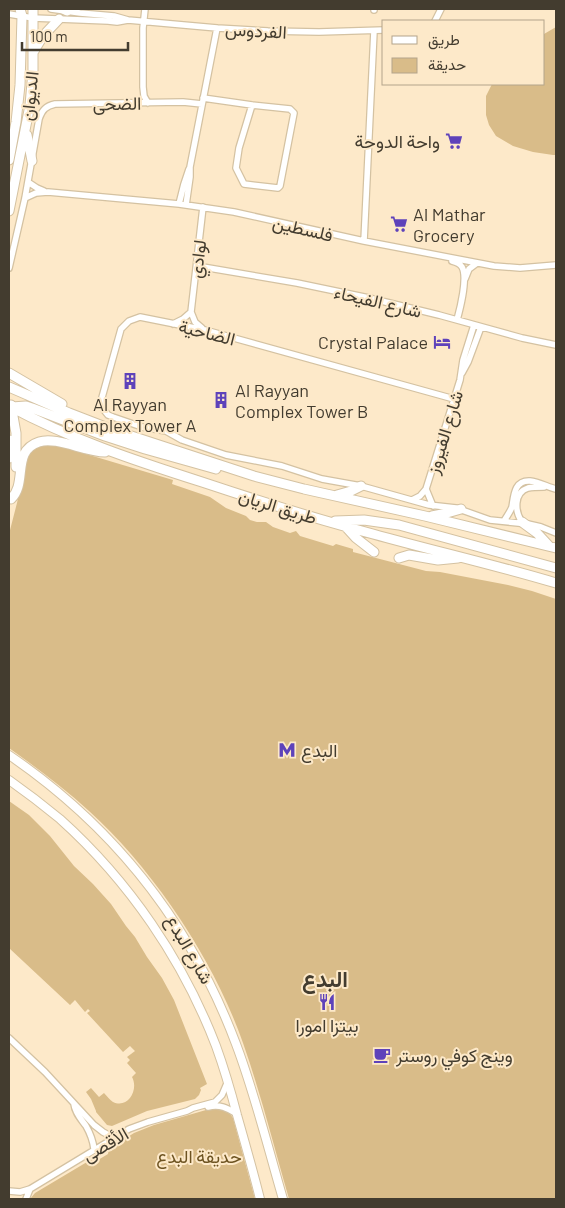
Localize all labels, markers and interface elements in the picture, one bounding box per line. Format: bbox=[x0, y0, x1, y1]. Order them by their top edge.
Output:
street label: الفردوس bbox=[225, 17, 287, 44]
scale bar bbox=[22, 20, 129, 52]
legend bbox=[382, 20, 545, 85]
text: 100 m bbox=[30, 27, 68, 45]
text: طريق bbox=[428, 30, 460, 50]
text: حديقة bbox=[428, 55, 466, 74]
street label: الديوان bbox=[15, 70, 44, 122]
street label: الضحى bbox=[92, 92, 142, 115]
place label: واحة الدوحة bbox=[355, 130, 440, 153]
supermarket icon: واحة الدوحة bbox=[444, 131, 464, 151]
place label: Al Mathar Grocery bbox=[413, 203, 486, 246]
street label: فلسطين bbox=[270, 210, 335, 247]
supermarket icon: Al Mathar Grocery bbox=[389, 214, 409, 234]
street label: لوادي bbox=[184, 238, 215, 280]
street label: شارع الفيحاء bbox=[332, 280, 424, 324]
street label: الضاحية bbox=[176, 314, 238, 350]
place label: Crystal Palace bbox=[318, 331, 428, 353]
hotel icon: Crystal Palace bbox=[432, 332, 452, 352]
building icon: Al Rayyan Complex Tower A bbox=[120, 371, 140, 391]
place label: Al Rayyan Complex Tower B bbox=[235, 379, 368, 422]
street label: شارع الفيروز bbox=[421, 388, 469, 478]
building icon: Al Rayyan Complex Tower B bbox=[211, 390, 231, 410]
place label: Al Rayyan Complex Tower A bbox=[64, 393, 197, 436]
street label: طريق الريان bbox=[236, 484, 320, 529]
place label: البدع bbox=[301, 739, 337, 763]
metro station icon: البدع bbox=[277, 740, 297, 760]
street label: شارع البدع bbox=[160, 911, 219, 988]
district label: البدع bbox=[302, 965, 348, 994]
restaurant icon: بيتزا امورا bbox=[317, 992, 337, 1012]
place label: بيتزا امورا bbox=[295, 1014, 359, 1037]
place label: وينج كوفي روستر bbox=[395, 1044, 513, 1071]
cafe icon: وينج كوفي روستر bbox=[372, 1045, 392, 1065]
street label: الأقصى bbox=[78, 1122, 133, 1167]
park label: حديقة البدع bbox=[156, 1145, 242, 1169]

